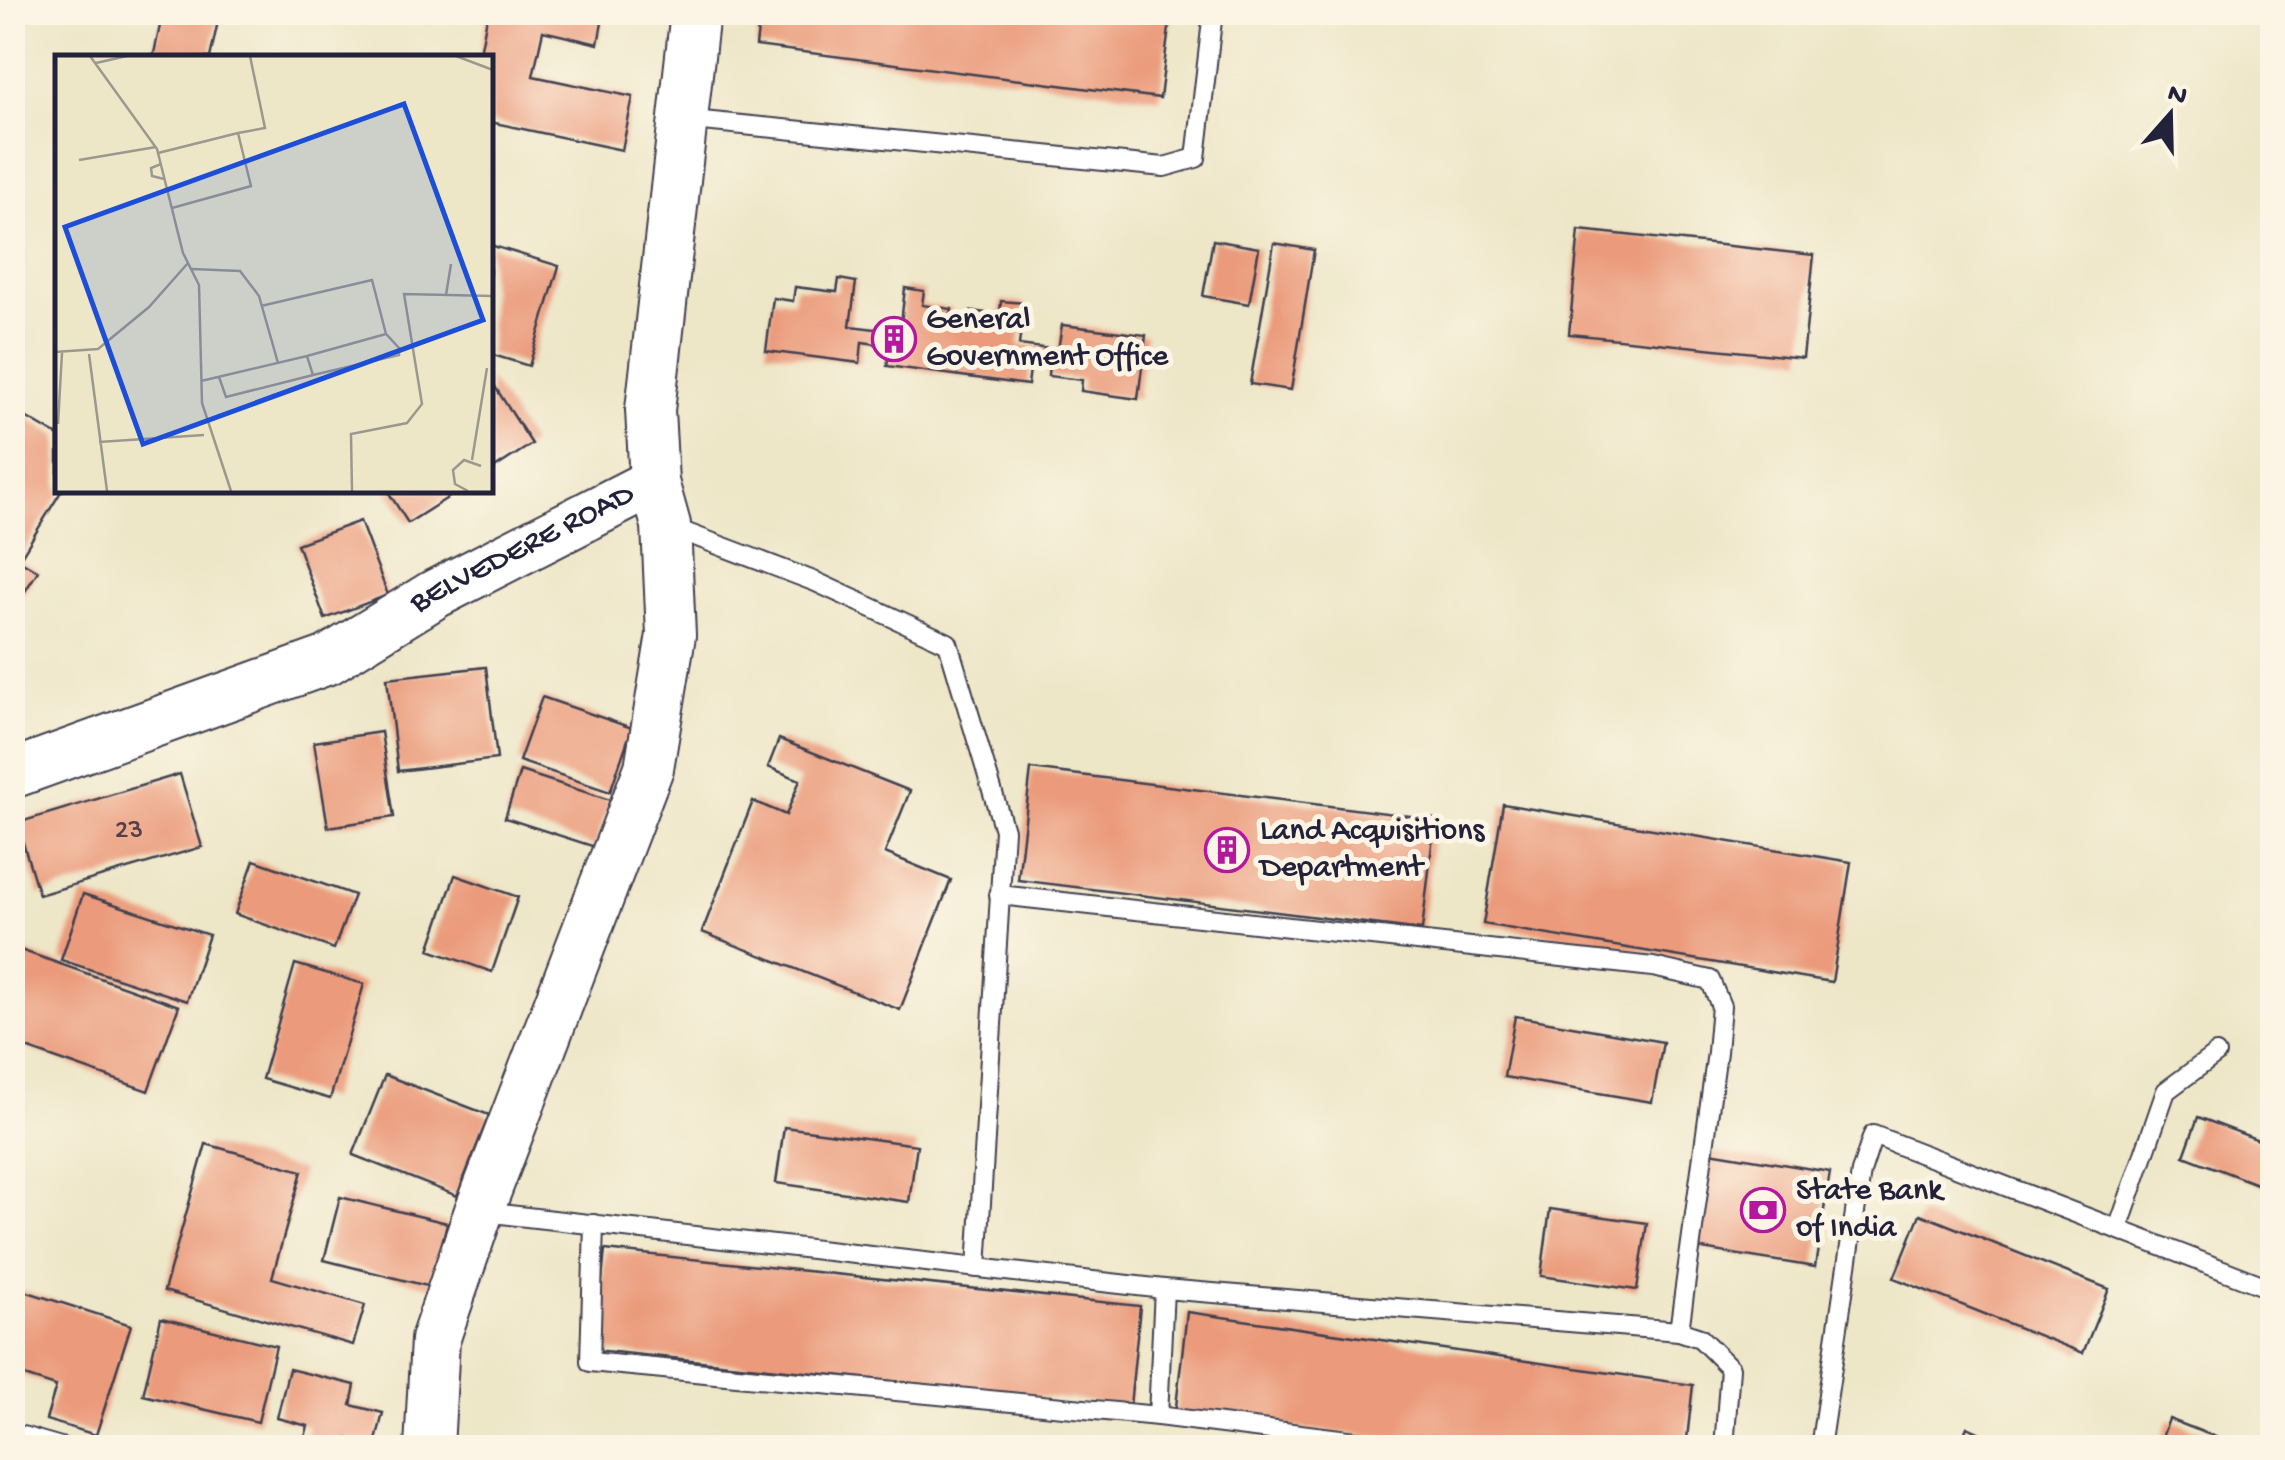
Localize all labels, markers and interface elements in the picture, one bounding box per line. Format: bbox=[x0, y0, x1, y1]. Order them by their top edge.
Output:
inset map bbox=[55, 55, 492, 492]
north arrow bbox=[2120, 65, 2220, 165]
text: N bbox=[2163, 77, 2191, 114]
place label: General Government Office bbox=[926, 302, 1169, 377]
building icon: General Government Office bbox=[871, 316, 917, 362]
street label: BELVEDERE ROAD bbox=[403, 476, 641, 624]
place label: Land Acquisitions Department bbox=[1258, 813, 1485, 888]
house number: 23 bbox=[115, 815, 143, 848]
building icon: Land Acquisitions Department bbox=[1204, 827, 1250, 873]
place label: State Bank of India bbox=[1796, 1173, 1945, 1248]
bank icon: State Bank of India bbox=[1740, 1187, 1786, 1233]

